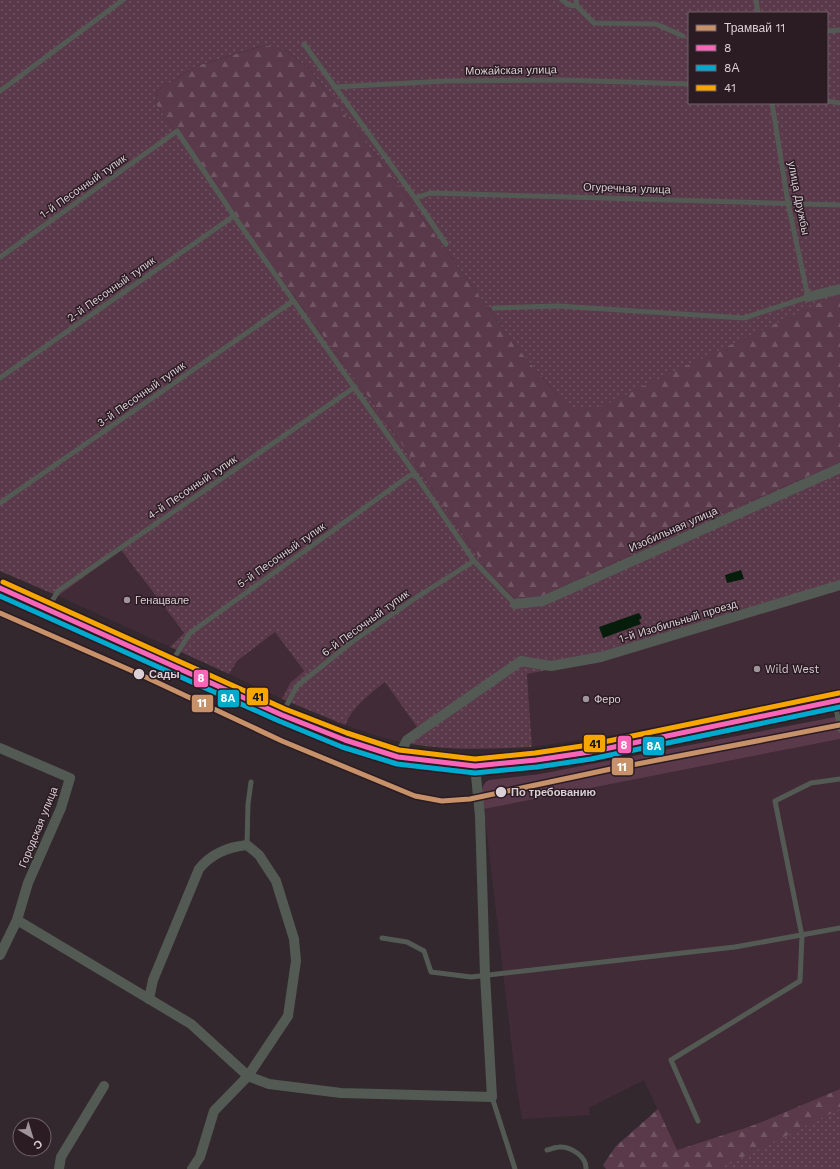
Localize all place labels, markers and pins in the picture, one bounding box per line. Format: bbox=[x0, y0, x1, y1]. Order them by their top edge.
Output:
place label: Генацвале bbox=[135, 594, 189, 607]
marker: Генацвале bbox=[122, 595, 132, 605]
place label: Wild West bbox=[765, 663, 820, 676]
marker: Wild West bbox=[752, 664, 762, 674]
marker: Сады bbox=[132, 667, 146, 681]
place label: Сады bbox=[149, 668, 180, 681]
place label: Феро bbox=[594, 693, 621, 706]
marker: Феро bbox=[581, 694, 591, 704]
marker: По требованию bbox=[494, 785, 508, 799]
place label: По требованию bbox=[511, 786, 596, 799]

